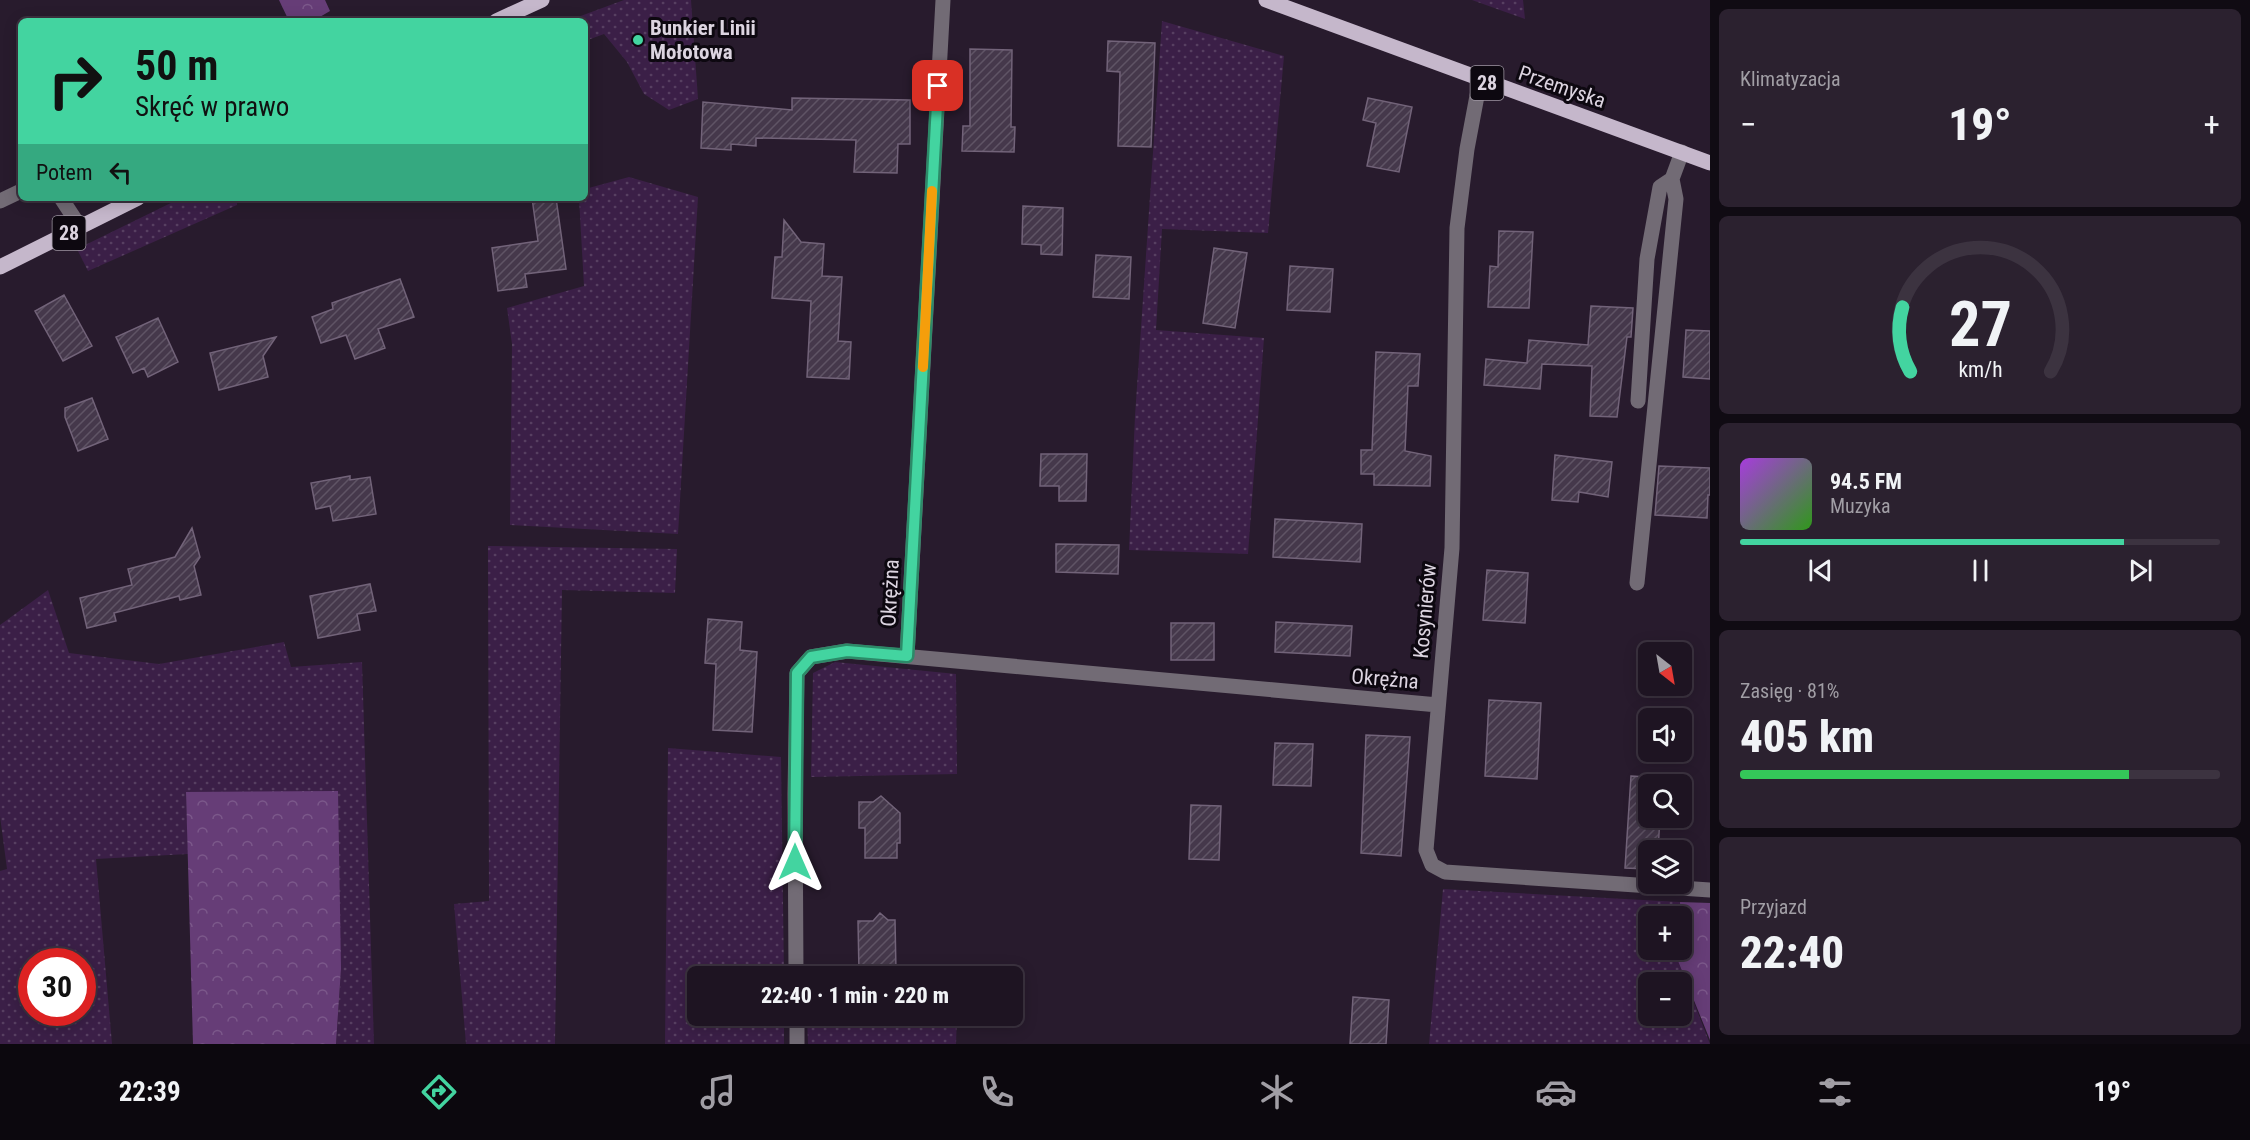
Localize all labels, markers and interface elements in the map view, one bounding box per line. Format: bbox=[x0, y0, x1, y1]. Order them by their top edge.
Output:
place label: Bunkier Linii Mołotowa bbox=[650, 16, 756, 64]
marker: Bunkier Linii Mołotowa bbox=[631, 33, 645, 47]
text: 50 m bbox=[135, 41, 218, 90]
icon: right bbox=[36, 42, 114, 120]
pin bbox=[912, 60, 963, 111]
street label: Przemyska bbox=[1515, 61, 1609, 113]
road number: 28 bbox=[1470, 66, 1504, 100]
text: Klimatyzacja bbox=[1740, 67, 1841, 91]
icon: arrive bbox=[921, 69, 954, 102]
text: Skręć w prawo bbox=[135, 91, 289, 123]
text: 19° bbox=[1948, 98, 2012, 151]
text: − bbox=[1740, 105, 1757, 144]
text: + bbox=[2204, 105, 2220, 144]
icon: left bbox=[104, 156, 137, 189]
text: Potem bbox=[36, 160, 92, 185]
road number: 28 bbox=[52, 216, 86, 250]
text: 27 bbox=[1948, 288, 2012, 361]
text: km/h bbox=[1958, 357, 2002, 382]
text: 94.5 FM bbox=[1830, 469, 1902, 494]
text: Muzyka bbox=[1830, 494, 1890, 518]
icon: previous bbox=[1804, 554, 1837, 587]
icon: pause bbox=[1964, 554, 1997, 587]
icon: next bbox=[2124, 554, 2157, 587]
street label: Okrężna bbox=[876, 559, 904, 627]
street label: Kosynierów bbox=[1409, 562, 1441, 659]
north arrow bbox=[1638, 642, 1692, 696]
map controls bbox=[1638, 642, 1692, 1026]
street label: Okrężna bbox=[1350, 664, 1420, 694]
text: Zasięg · 81% bbox=[1740, 679, 1839, 703]
button: sound bbox=[1638, 708, 1692, 762]
text: 405 km bbox=[1740, 710, 1874, 763]
button: search bbox=[1638, 774, 1692, 828]
position arrow bbox=[763, 830, 827, 894]
button: layers bbox=[1638, 840, 1692, 894]
text: Przyjazd bbox=[1740, 895, 1807, 919]
button: + bbox=[1638, 906, 1692, 960]
text: 22:40 bbox=[1740, 926, 1844, 979]
speed limit sign: 30 bbox=[18, 948, 96, 1026]
button: − bbox=[1638, 972, 1692, 1026]
text: 22:40 · 1 min · 220 m bbox=[761, 983, 949, 1008]
icon: directions bbox=[418, 1071, 460, 1113]
icon: music bbox=[697, 1071, 739, 1113]
icon: phone bbox=[976, 1071, 1018, 1113]
icon: climate bbox=[1256, 1071, 1298, 1113]
icon: car bbox=[1535, 1071, 1577, 1113]
icon: filters bbox=[1814, 1071, 1856, 1113]
text: 22:39 bbox=[119, 1076, 181, 1108]
text: 19° bbox=[2093, 1076, 2131, 1108]

